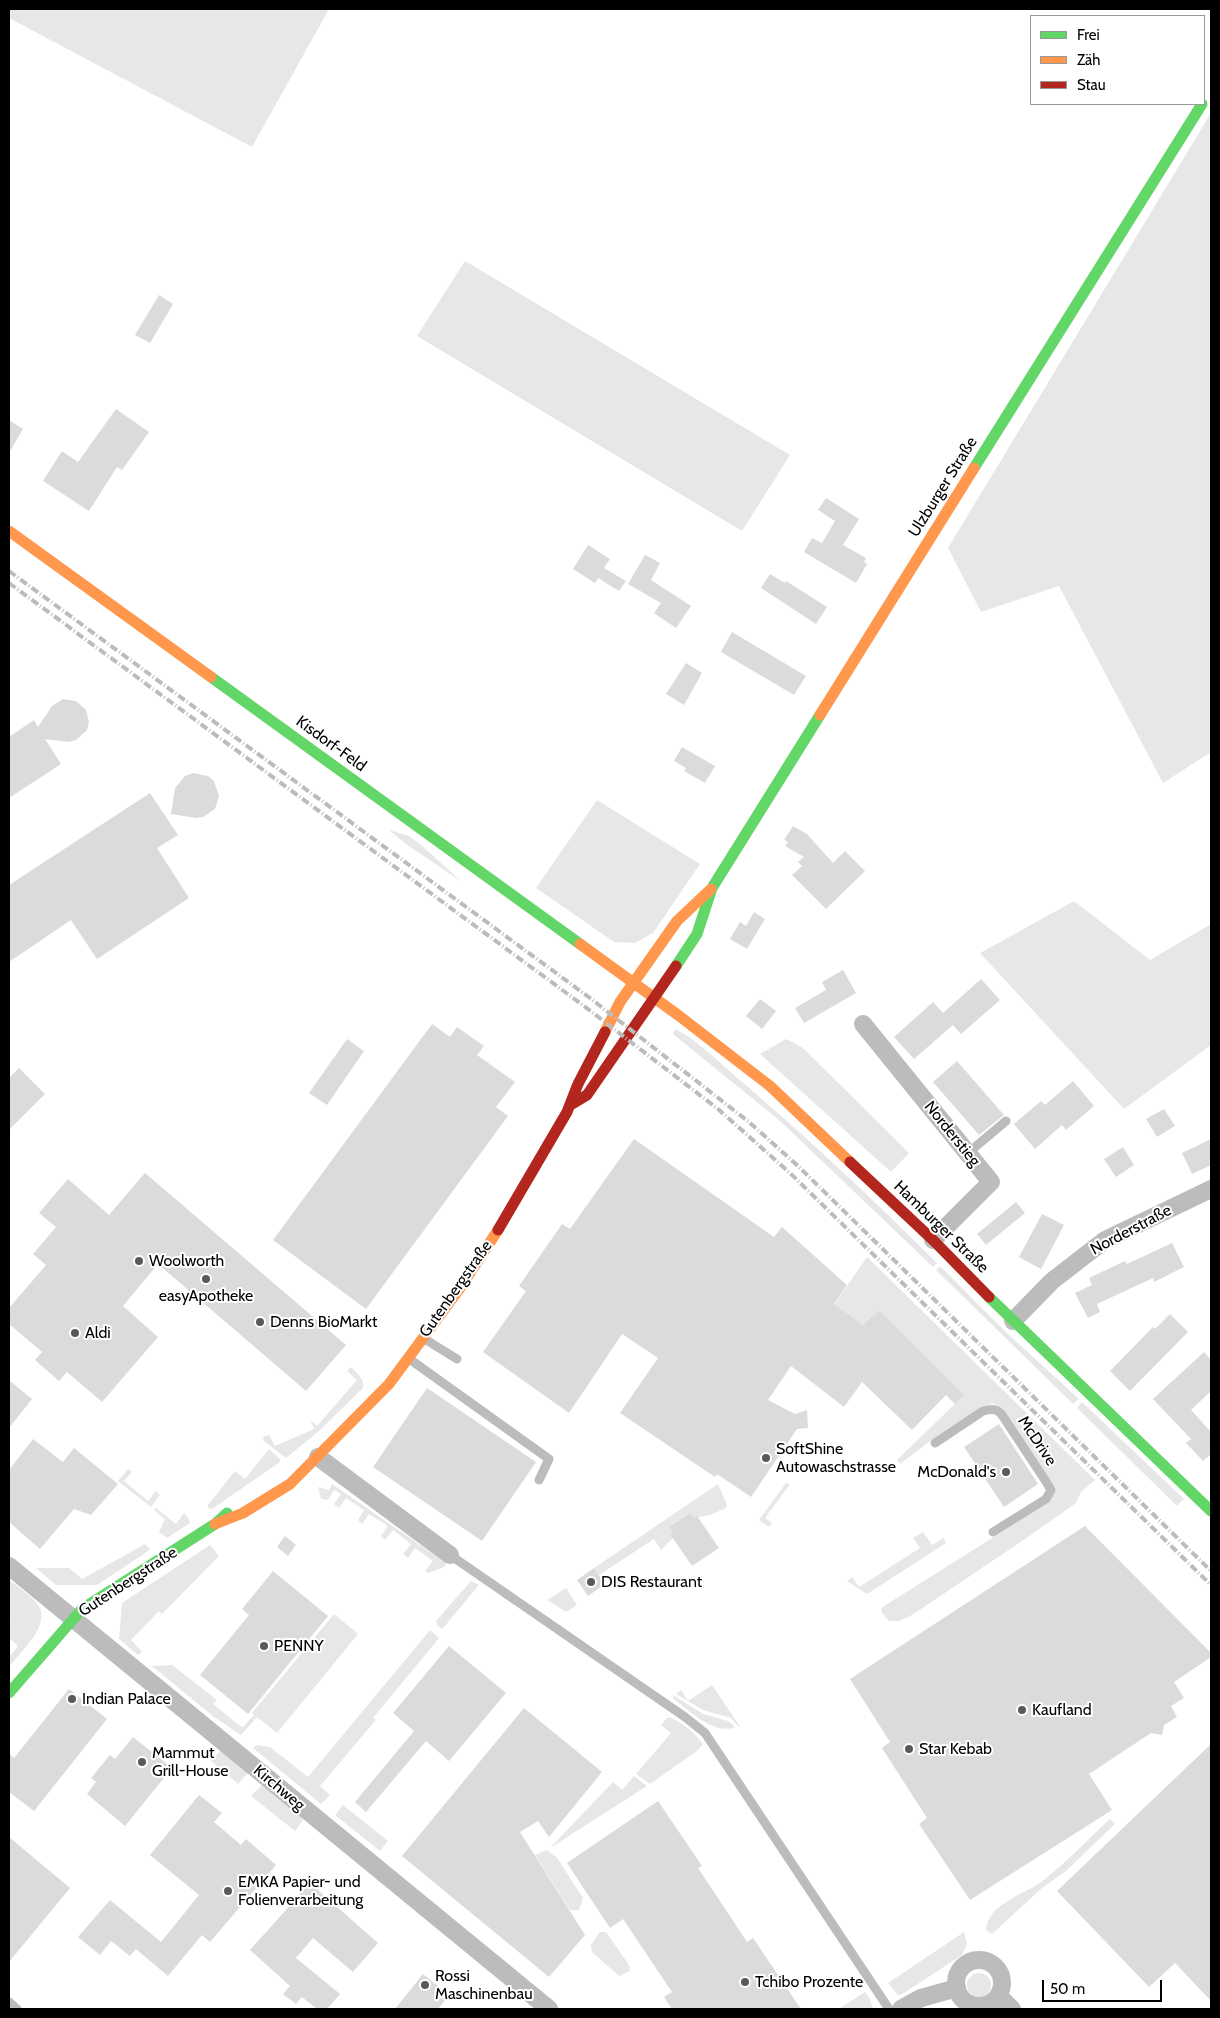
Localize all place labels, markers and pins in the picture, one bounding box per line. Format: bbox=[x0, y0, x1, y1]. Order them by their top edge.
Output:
place label: Woolworth bbox=[149, 1251, 224, 1271]
marker: Woolworth bbox=[133, 1255, 145, 1267]
marker: easyApotheke bbox=[200, 1273, 212, 1285]
place label: easyApotheke bbox=[159, 1286, 253, 1306]
place label: Denns BioMarkt bbox=[270, 1312, 377, 1332]
marker: Denns BioMarkt bbox=[254, 1316, 266, 1328]
place label: Aldi bbox=[85, 1323, 111, 1343]
marker: Aldi bbox=[69, 1327, 81, 1339]
place label: SoftShine Autowaschstrasse bbox=[776, 1439, 896, 1477]
marker: SoftShine Autowaschstrasse bbox=[760, 1452, 772, 1464]
place label: McDonald's bbox=[917, 1462, 996, 1482]
marker: McDonald's bbox=[1000, 1466, 1012, 1478]
place label: DIS Restaurant bbox=[601, 1572, 702, 1592]
marker: DIS Restaurant bbox=[585, 1576, 597, 1588]
place label: PENNY bbox=[274, 1636, 324, 1656]
marker: PENNY bbox=[258, 1640, 270, 1652]
place label: Indian Palace bbox=[82, 1689, 171, 1709]
marker: Indian Palace bbox=[66, 1693, 78, 1705]
place label: Kaufland bbox=[1032, 1700, 1092, 1720]
marker: Kaufland bbox=[1016, 1704, 1028, 1716]
place label: Star Kebab bbox=[919, 1739, 992, 1759]
place label: Mammut Grill-House bbox=[152, 1743, 229, 1781]
marker: Star Kebab bbox=[903, 1743, 915, 1755]
marker: Mammut Grill-House bbox=[136, 1756, 148, 1768]
place label: EMKA Papier- und Folienverarbeitung bbox=[238, 1872, 363, 1910]
marker: EMKA Papier- und Folienverarbeitung bbox=[222, 1885, 234, 1897]
place label: Rossi Maschinenbau bbox=[435, 1966, 533, 2004]
place label: Tchibo Prozente bbox=[755, 1972, 863, 1992]
marker: Tchibo Prozente bbox=[739, 1976, 751, 1988]
marker: Rossi Maschinenbau bbox=[419, 1979, 431, 1991]

